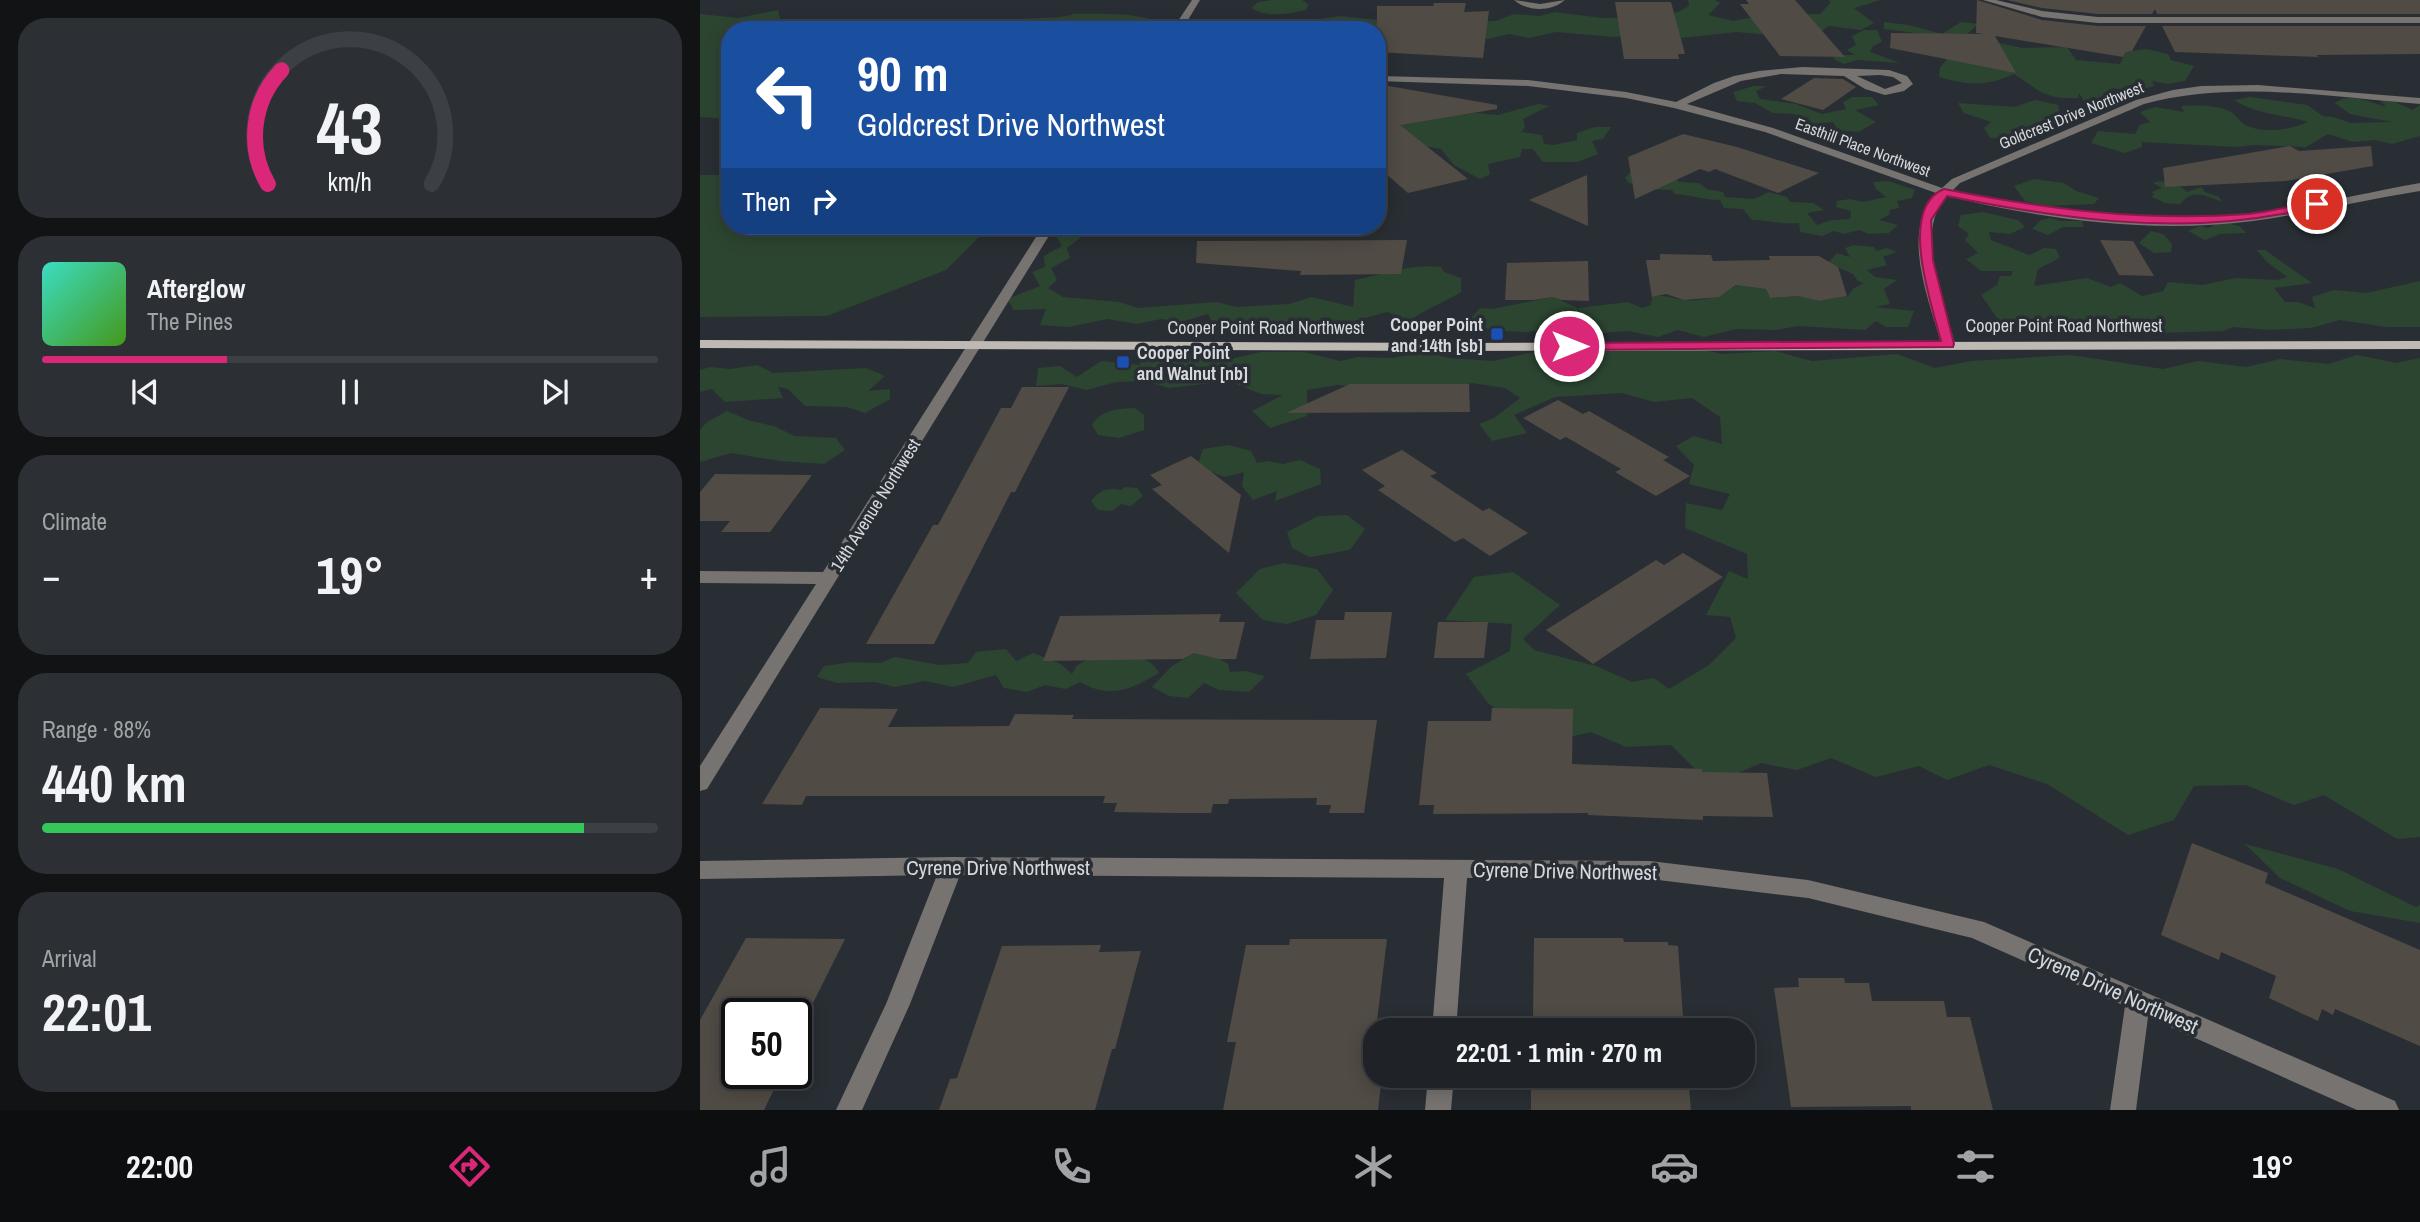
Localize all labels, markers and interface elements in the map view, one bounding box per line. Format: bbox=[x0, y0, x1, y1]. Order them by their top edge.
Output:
text: 90 m bbox=[857, 40, 949, 106]
icon: left bbox=[742, 49, 833, 140]
street label: Goldcrest Drive Northwest bbox=[1996, 76, 2147, 154]
text: 43 bbox=[317, 80, 383, 178]
text: Goldcrest Drive Northwest bbox=[857, 103, 1165, 146]
street label: Easthill Place Northwest bbox=[1792, 112, 1934, 182]
text: km/h bbox=[328, 165, 372, 199]
pin bbox=[2287, 174, 2347, 234]
icon: right bbox=[805, 182, 843, 220]
text: Then bbox=[742, 184, 791, 219]
icon: arrive bbox=[2298, 185, 2336, 223]
text: Afterglow bbox=[147, 271, 245, 306]
text: The Pines bbox=[147, 306, 233, 337]
position arrow bbox=[1532, 309, 1606, 383]
place label: Cooper Point and 14th [sb] bbox=[1390, 312, 1483, 358]
street label: Cooper Point Road Northwest bbox=[1966, 313, 2162, 338]
street label: Cooper Point Road Northwest bbox=[1168, 315, 1364, 340]
marker: Cooper Point and 14th [sb] bbox=[1489, 326, 1505, 342]
place label: Cooper Point and Walnut [nb] bbox=[1137, 340, 1248, 386]
marker: Cooper Point and Walnut [nb] bbox=[1115, 354, 1131, 370]
icon: previous bbox=[126, 373, 164, 411]
icon: pause bbox=[331, 373, 369, 411]
icon: next bbox=[536, 373, 574, 411]
street label: 14th Avenue Northwest bbox=[824, 434, 926, 576]
text: Climate bbox=[42, 506, 107, 537]
text: 19° bbox=[316, 540, 384, 610]
text: − bbox=[42, 550, 60, 601]
text: + bbox=[640, 550, 658, 601]
text: Range · 88% bbox=[42, 714, 151, 745]
text: 440 km bbox=[42, 748, 187, 818]
street label: Cyrene Drive Northwest bbox=[906, 853, 1090, 882]
street label: Cyrene Drive Northwest bbox=[1473, 855, 1657, 887]
street label: Cyrene Drive Northwest bbox=[2023, 939, 2203, 1041]
text: Arrival bbox=[42, 943, 97, 974]
text: 22:01 bbox=[42, 977, 151, 1047]
speed limit sign: 50 bbox=[721, 998, 812, 1089]
text: 22:01 · 1 min · 270 m bbox=[1456, 1035, 1662, 1070]
icon: directions bbox=[445, 1142, 494, 1191]
icon: music bbox=[746, 1142, 795, 1191]
icon: phone bbox=[1047, 1142, 1096, 1191]
icon: climate bbox=[1349, 1142, 1398, 1191]
icon: car bbox=[1650, 1142, 1699, 1191]
icon: filters bbox=[1951, 1142, 2000, 1191]
text: 22:00 bbox=[126, 1145, 193, 1188]
text: 19° bbox=[2252, 1145, 2294, 1188]

